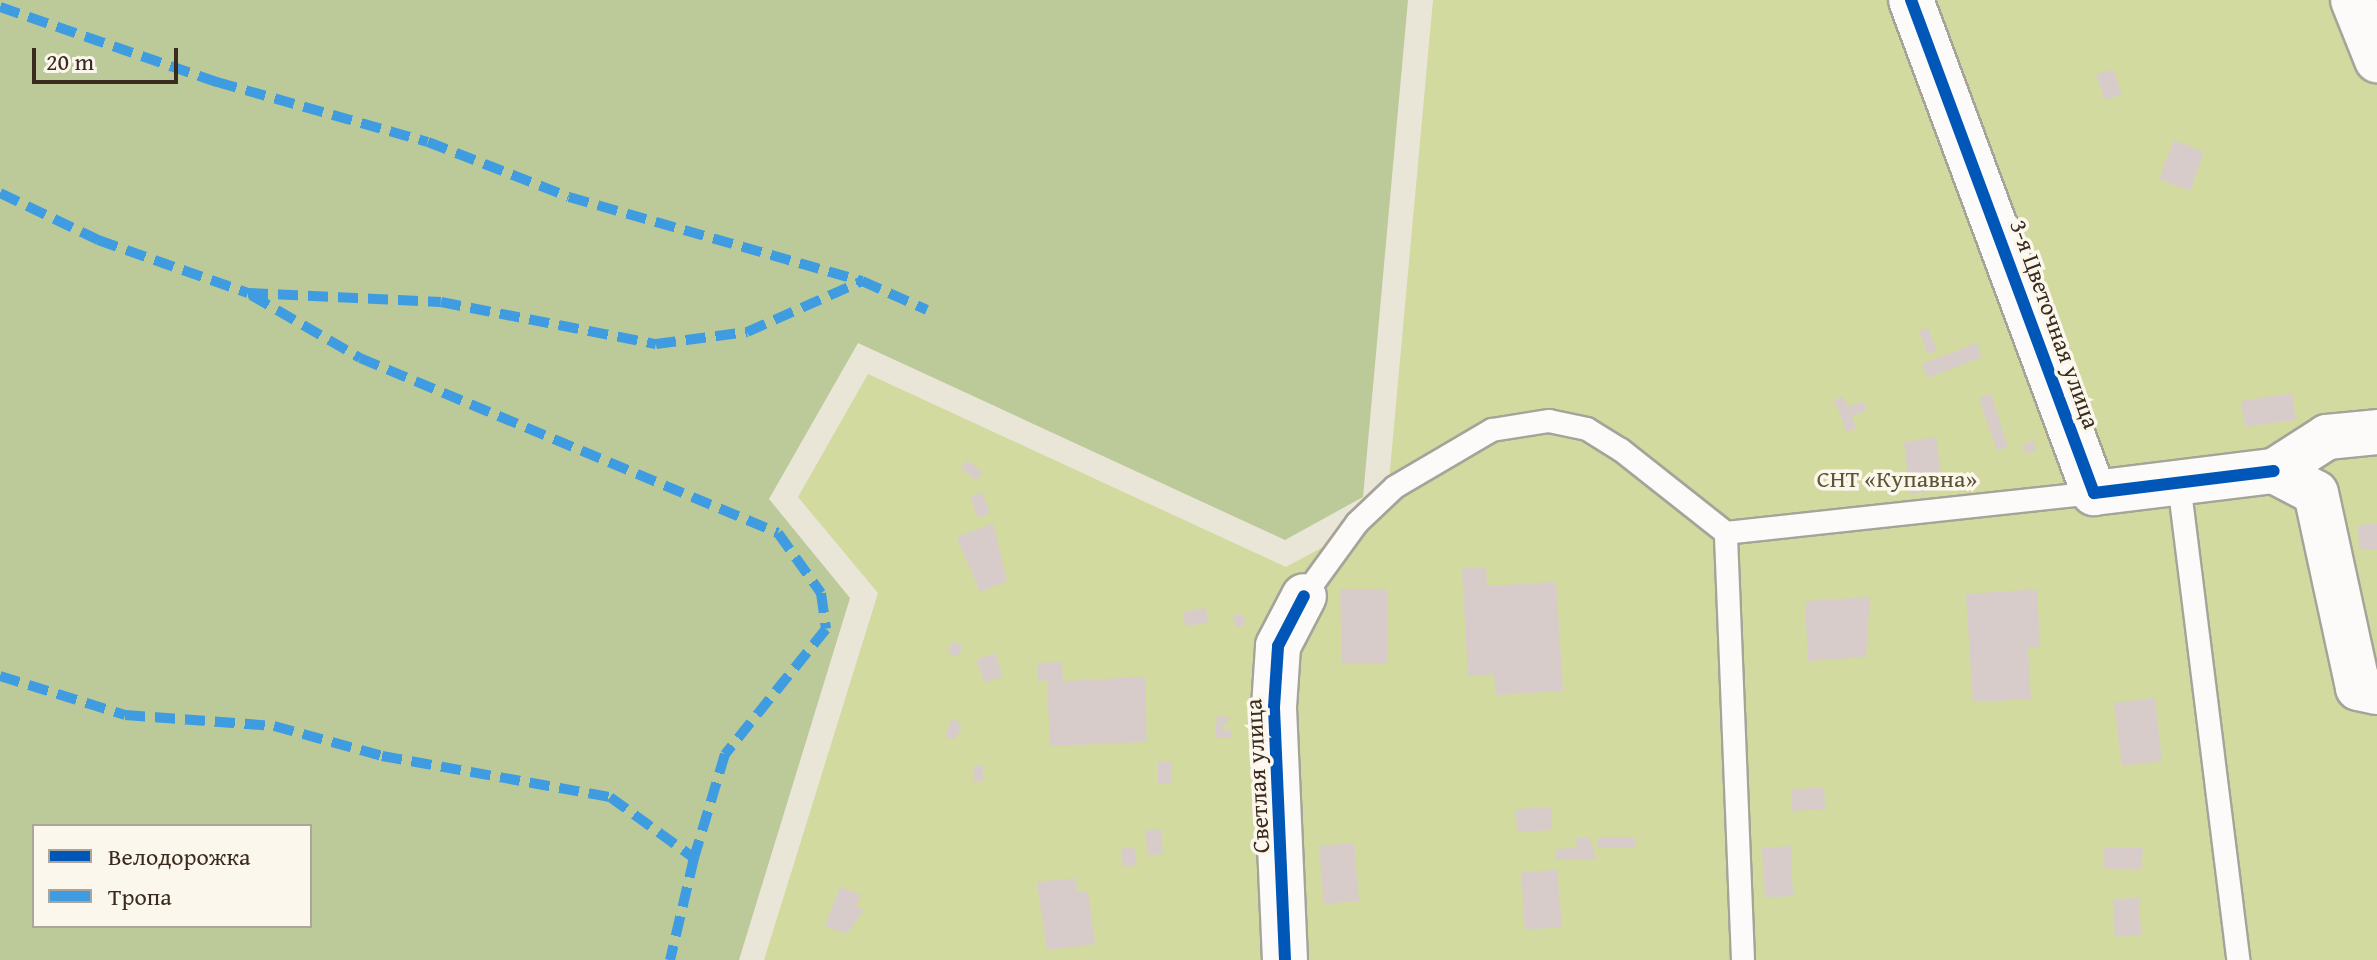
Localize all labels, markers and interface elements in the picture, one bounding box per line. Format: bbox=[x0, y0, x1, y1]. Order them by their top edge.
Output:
scale bar bbox=[36, 32, 182, 82]
text: 20 m bbox=[46, 44, 94, 79]
street label: 3-я Цветочная улица bbox=[2004, 216, 2106, 432]
park label: СНТ «Купавна» bbox=[1817, 465, 1977, 493]
street label: Светлая улица bbox=[1239, 698, 1275, 854]
legend bbox=[32, 824, 312, 928]
text: Велодорожка bbox=[108, 839, 250, 874]
text: Тропа bbox=[108, 879, 172, 914]

